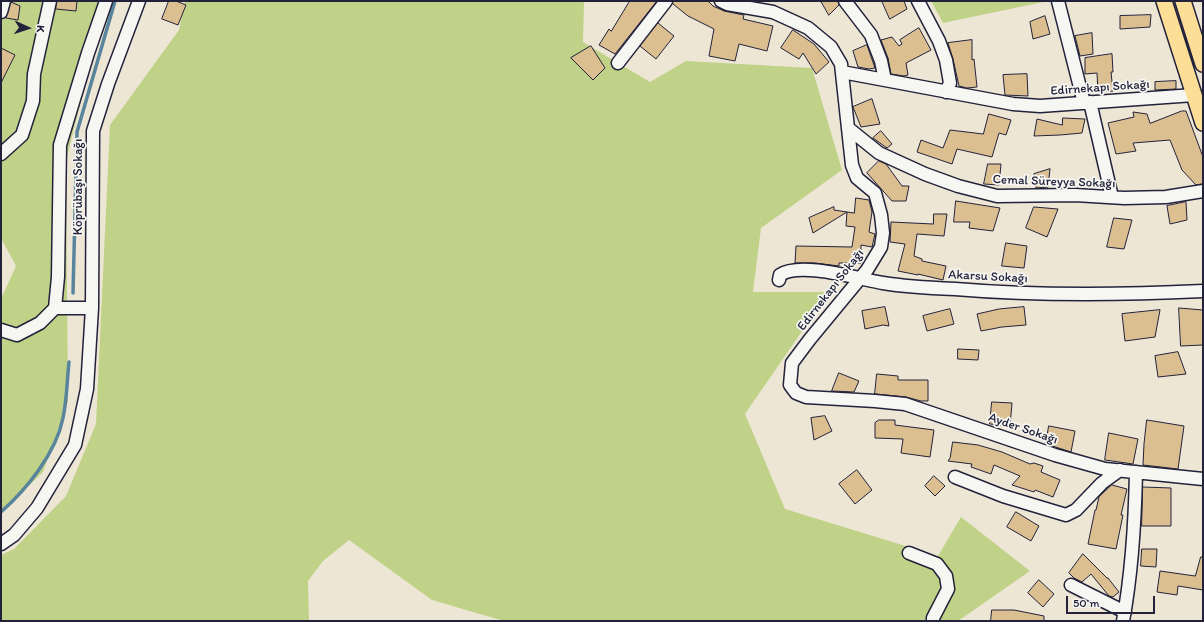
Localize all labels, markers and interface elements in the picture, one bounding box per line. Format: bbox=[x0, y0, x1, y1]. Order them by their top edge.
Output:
north arrow bbox=[8, 8, 48, 48]
text: K bbox=[34, 25, 47, 33]
street label: Edirnekapı Sokağı bbox=[1050, 77, 1150, 99]
street label: Köprübaşı Sokağı bbox=[71, 139, 87, 235]
street label: Cemal Süreyya Sokağı bbox=[992, 172, 1116, 192]
street label: Edirnekapı Sokağı bbox=[794, 246, 868, 334]
street label: Akarsu Sokağı bbox=[948, 267, 1028, 287]
street label: Ayder Sokağı bbox=[986, 410, 1060, 448]
scale bar bbox=[1068, 588, 1157, 614]
text: 50 m bbox=[1073, 596, 1099, 610]

